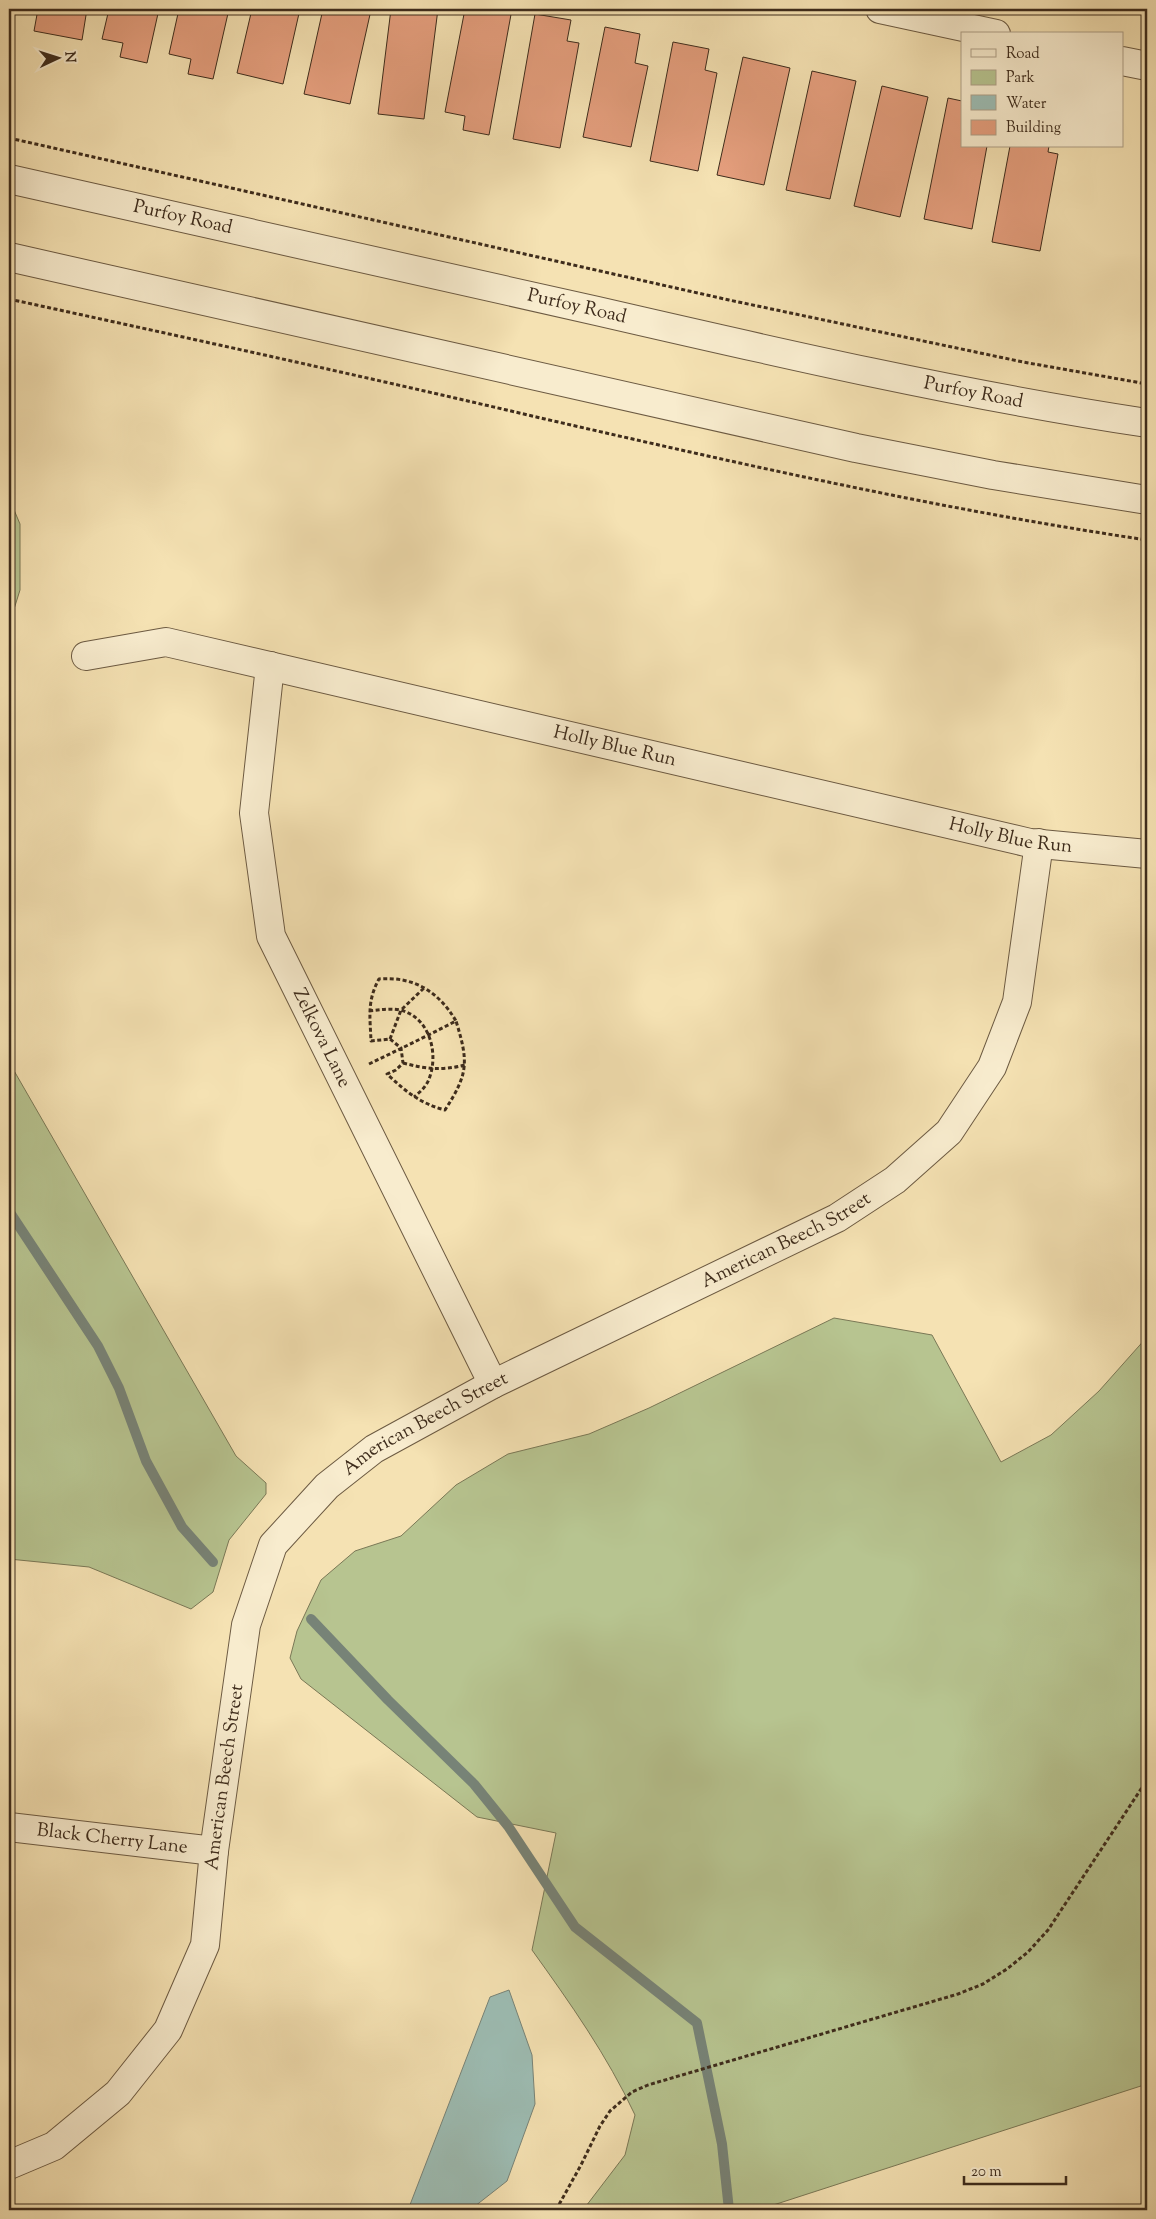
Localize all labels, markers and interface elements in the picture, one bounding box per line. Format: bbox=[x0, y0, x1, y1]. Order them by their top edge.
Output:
north arrow bbox=[32, 32, 82, 82]
legend bbox=[961, 32, 1124, 148]
text: Road bbox=[1006, 44, 1040, 65]
text: N bbox=[59, 51, 79, 64]
text: Park bbox=[1006, 68, 1035, 89]
text: Water bbox=[1006, 94, 1047, 115]
text: Building bbox=[1006, 118, 1061, 139]
street label: Purfoy Road bbox=[131, 193, 235, 242]
street label: Purfoy Road bbox=[525, 282, 629, 331]
street label: Purfoy Road bbox=[921, 370, 1026, 416]
street label: Holly Blue Run bbox=[551, 719, 679, 774]
street label: Holly Blue Run bbox=[946, 811, 1074, 860]
street label: Zelkova Lane bbox=[286, 984, 358, 1092]
street label: American Beech Street bbox=[697, 1186, 877, 1295]
street label: American Beech Street bbox=[337, 1365, 513, 1482]
street label: American Beech Street bbox=[199, 1682, 251, 1871]
street label: Black Cherry Lane bbox=[35, 1817, 189, 1861]
scale bar bbox=[964, 2154, 1066, 2186]
text: 20 m bbox=[971, 2162, 1002, 2183]

